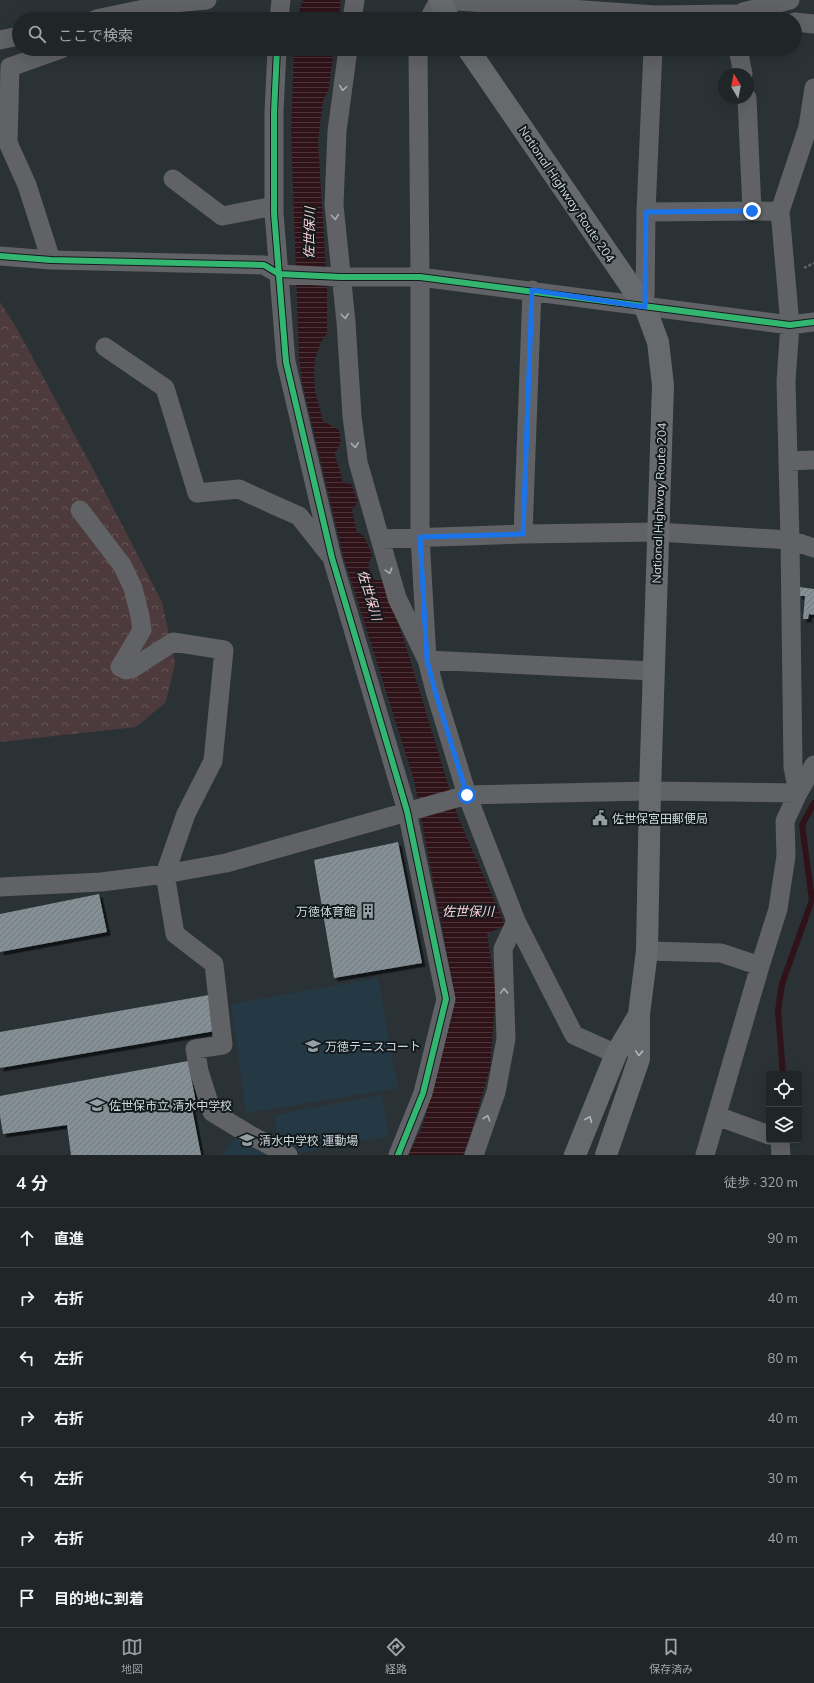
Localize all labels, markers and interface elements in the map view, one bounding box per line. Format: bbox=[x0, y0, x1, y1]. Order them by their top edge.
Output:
search box bbox=[12, 12, 802, 56]
icon: search bbox=[26, 23, 48, 45]
text: ここで検索 bbox=[58, 26, 133, 45]
north arrow bbox=[718, 68, 754, 104]
one-way arrow bbox=[339, 85, 348, 91]
street label: National Highway Route 204 bbox=[516, 123, 618, 265]
route end bbox=[743, 202, 761, 220]
water label: 佐世保川 bbox=[301, 205, 317, 259]
one-way arrow bbox=[331, 214, 340, 220]
one-way arrow bbox=[340, 313, 349, 319]
street label: National Highway Route 204 bbox=[649, 422, 669, 584]
one-way arrow bbox=[351, 442, 360, 448]
one-way arrow bbox=[384, 567, 393, 574]
water label: 佐世保川 bbox=[355, 568, 386, 624]
route start bbox=[458, 786, 476, 804]
public building icon: 佐世保宮田郵便局 bbox=[591, 809, 609, 827]
place label: 佐世保宮田郵便局 bbox=[612, 811, 708, 826]
building icon: 万徳体育館 bbox=[359, 902, 377, 920]
water label: 佐世保川 bbox=[442, 903, 496, 919]
place label: 万徳体育館 bbox=[296, 904, 356, 919]
one-way arrow bbox=[500, 988, 508, 994]
school or university icon: 万徳テニスコート bbox=[304, 1037, 322, 1055]
place label: 万徳テニスコート bbox=[325, 1039, 421, 1054]
one-way arrow bbox=[635, 1050, 643, 1056]
map controls bbox=[766, 1071, 802, 1143]
button: locate bbox=[766, 1071, 802, 1107]
school or university icon: 佐世保市立 清水中学校 bbox=[88, 1096, 106, 1114]
place label: 佐世保市立 清水中学校 bbox=[109, 1098, 232, 1113]
button: layers bbox=[766, 1107, 802, 1143]
one-way arrow bbox=[482, 1115, 491, 1122]
one-way arrow bbox=[585, 1115, 593, 1122]
school or university icon: 清水中学校 運動場 bbox=[238, 1131, 256, 1149]
place label: 清水中学校 運動場 bbox=[259, 1133, 358, 1148]
text: 4 分 bbox=[16, 1172, 48, 1193]
text: 徒歩 · 320 m bbox=[724, 1174, 798, 1190]
icon: ahead bbox=[16, 1227, 38, 1249]
text: 直進 bbox=[54, 1229, 84, 1248]
text: 90 m bbox=[768, 1230, 798, 1246]
icon: right bbox=[16, 1287, 38, 1309]
text: 右折 bbox=[54, 1289, 84, 1308]
text: 40 m bbox=[768, 1290, 798, 1306]
icon: left bbox=[16, 1347, 38, 1369]
text: 左折 bbox=[54, 1349, 84, 1368]
text: 80 m bbox=[768, 1350, 798, 1366]
icon: right bbox=[16, 1407, 38, 1429]
text: 右折 bbox=[54, 1409, 84, 1428]
text: 40 m bbox=[768, 1410, 798, 1426]
icon: left bbox=[16, 1467, 38, 1489]
text: 左折 bbox=[54, 1469, 84, 1488]
text: 30 m bbox=[768, 1470, 798, 1486]
icon: right bbox=[16, 1527, 38, 1549]
text: 右折 bbox=[54, 1529, 84, 1548]
text: 40 m bbox=[768, 1530, 798, 1546]
icon: arrive bbox=[16, 1587, 38, 1609]
text: 目的地に到着 bbox=[54, 1589, 144, 1608]
tab: 地図 bbox=[121, 1636, 143, 1676]
tab: 経路 bbox=[385, 1636, 407, 1676]
tab: 保存済み bbox=[649, 1636, 693, 1676]

